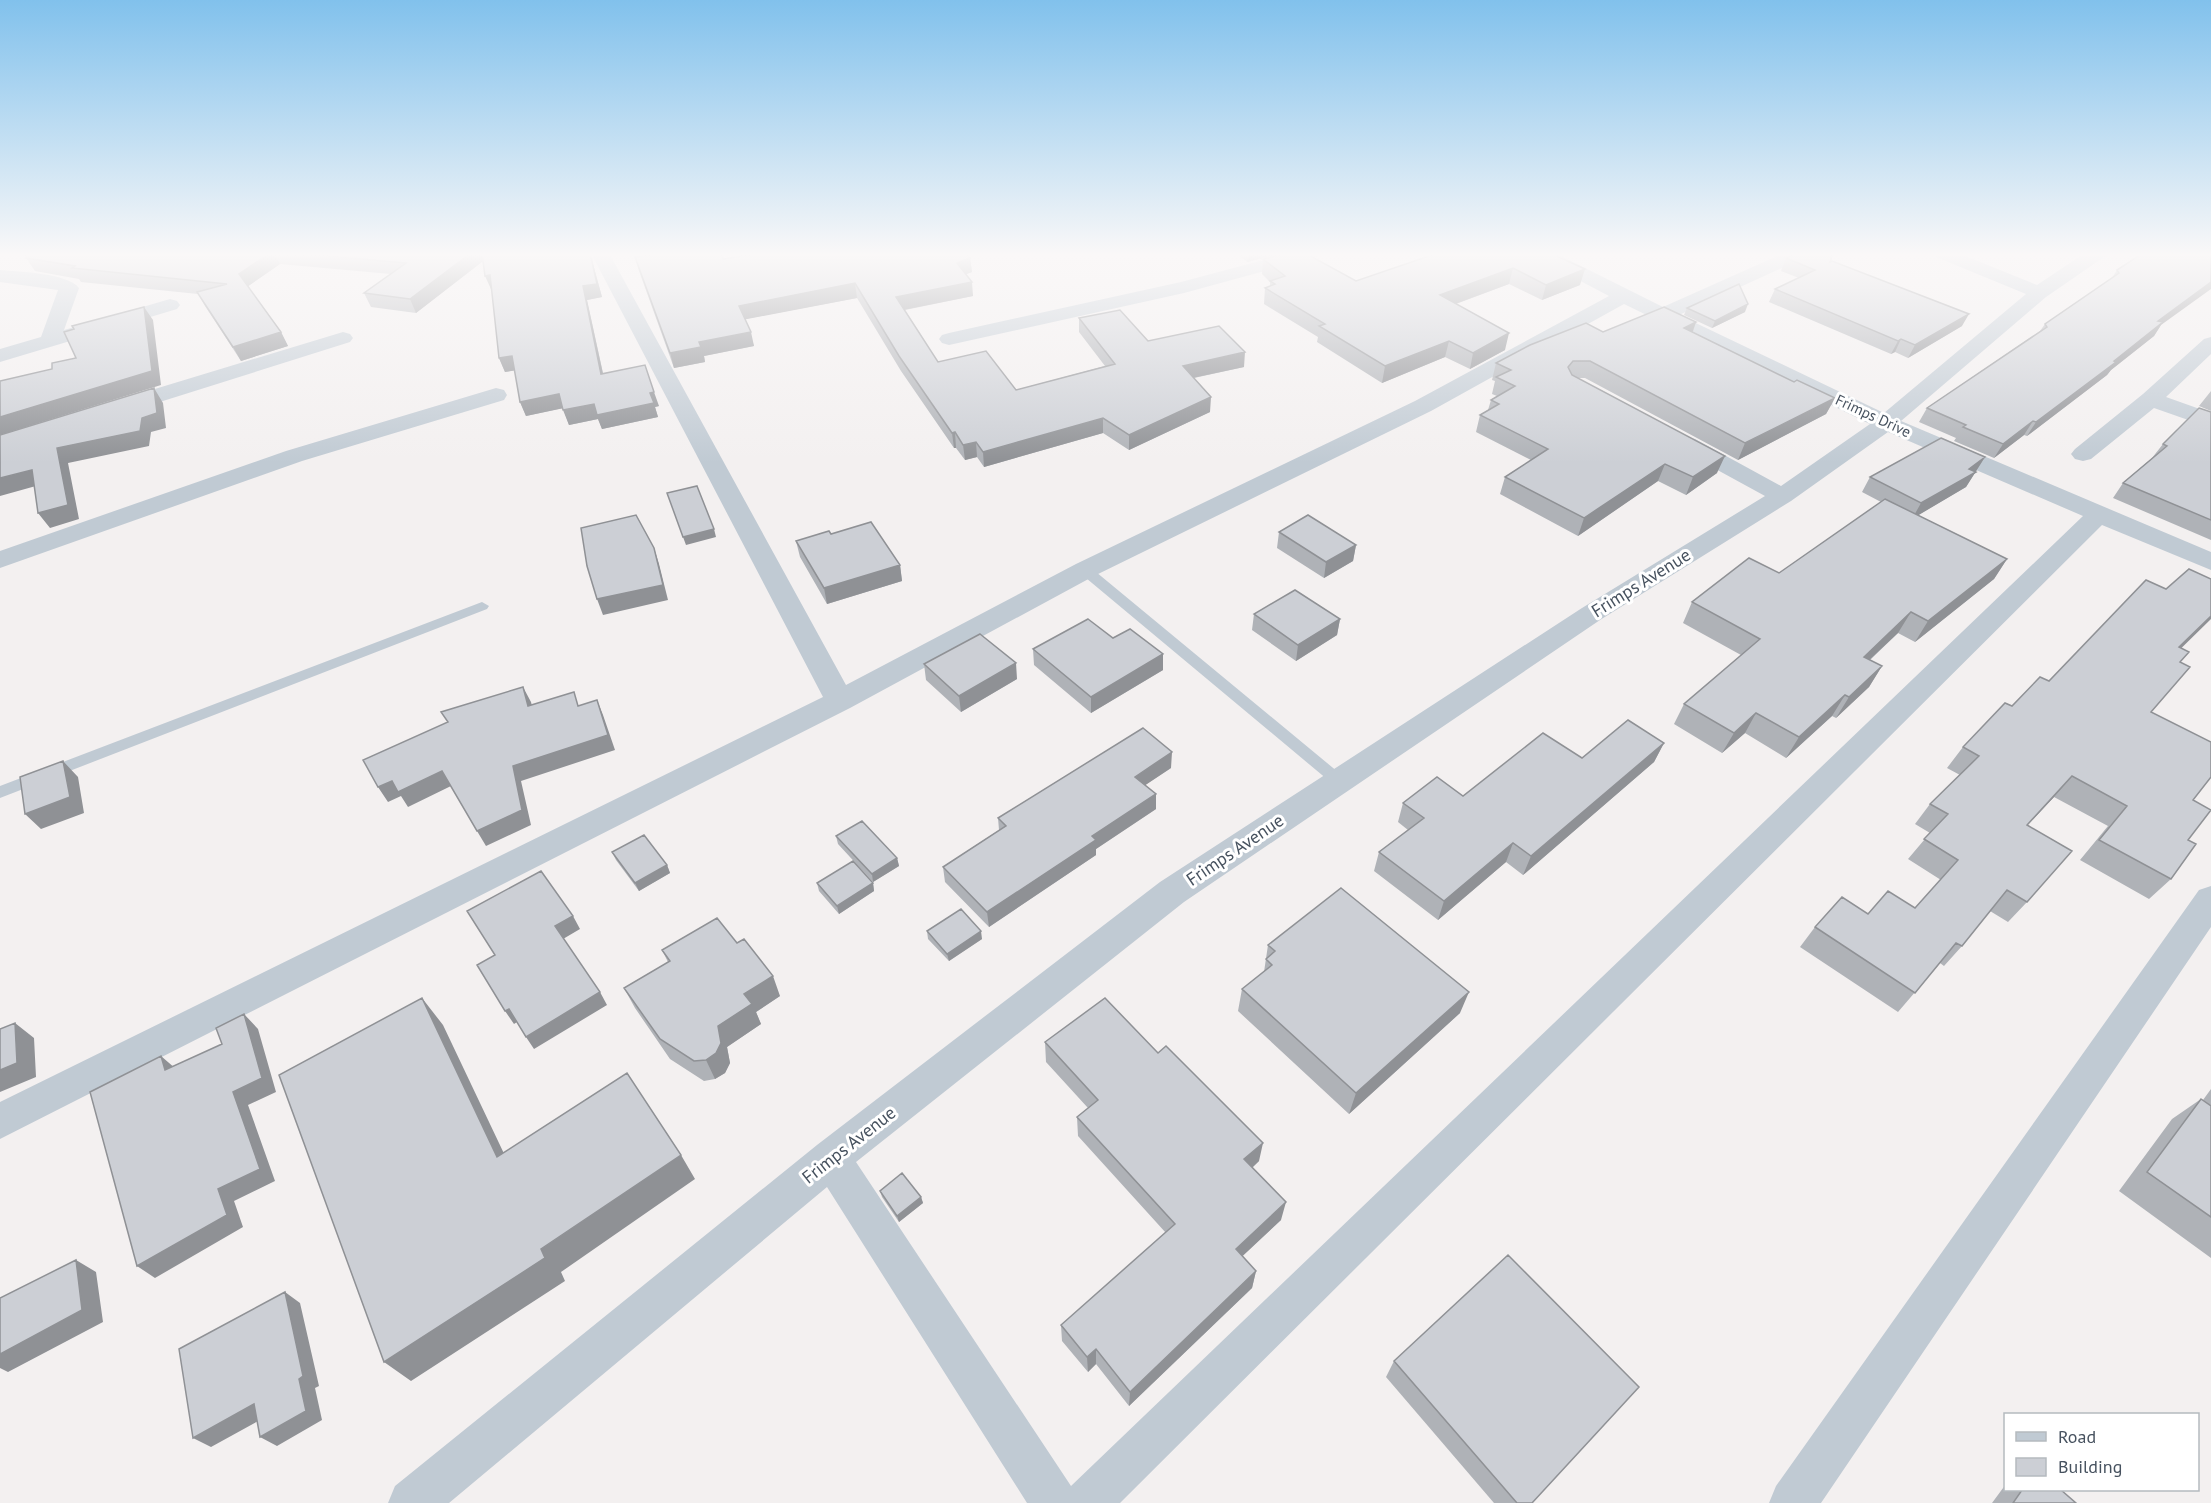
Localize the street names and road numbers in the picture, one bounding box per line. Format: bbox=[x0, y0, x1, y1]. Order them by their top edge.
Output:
street label: Frimps Drive bbox=[1832, 390, 1914, 441]
street label: Frimps Avenue bbox=[1587, 543, 1695, 622]
street label: Frimps Avenue bbox=[1182, 809, 1288, 891]
street label: Frimps Avenue bbox=[797, 1101, 900, 1188]

